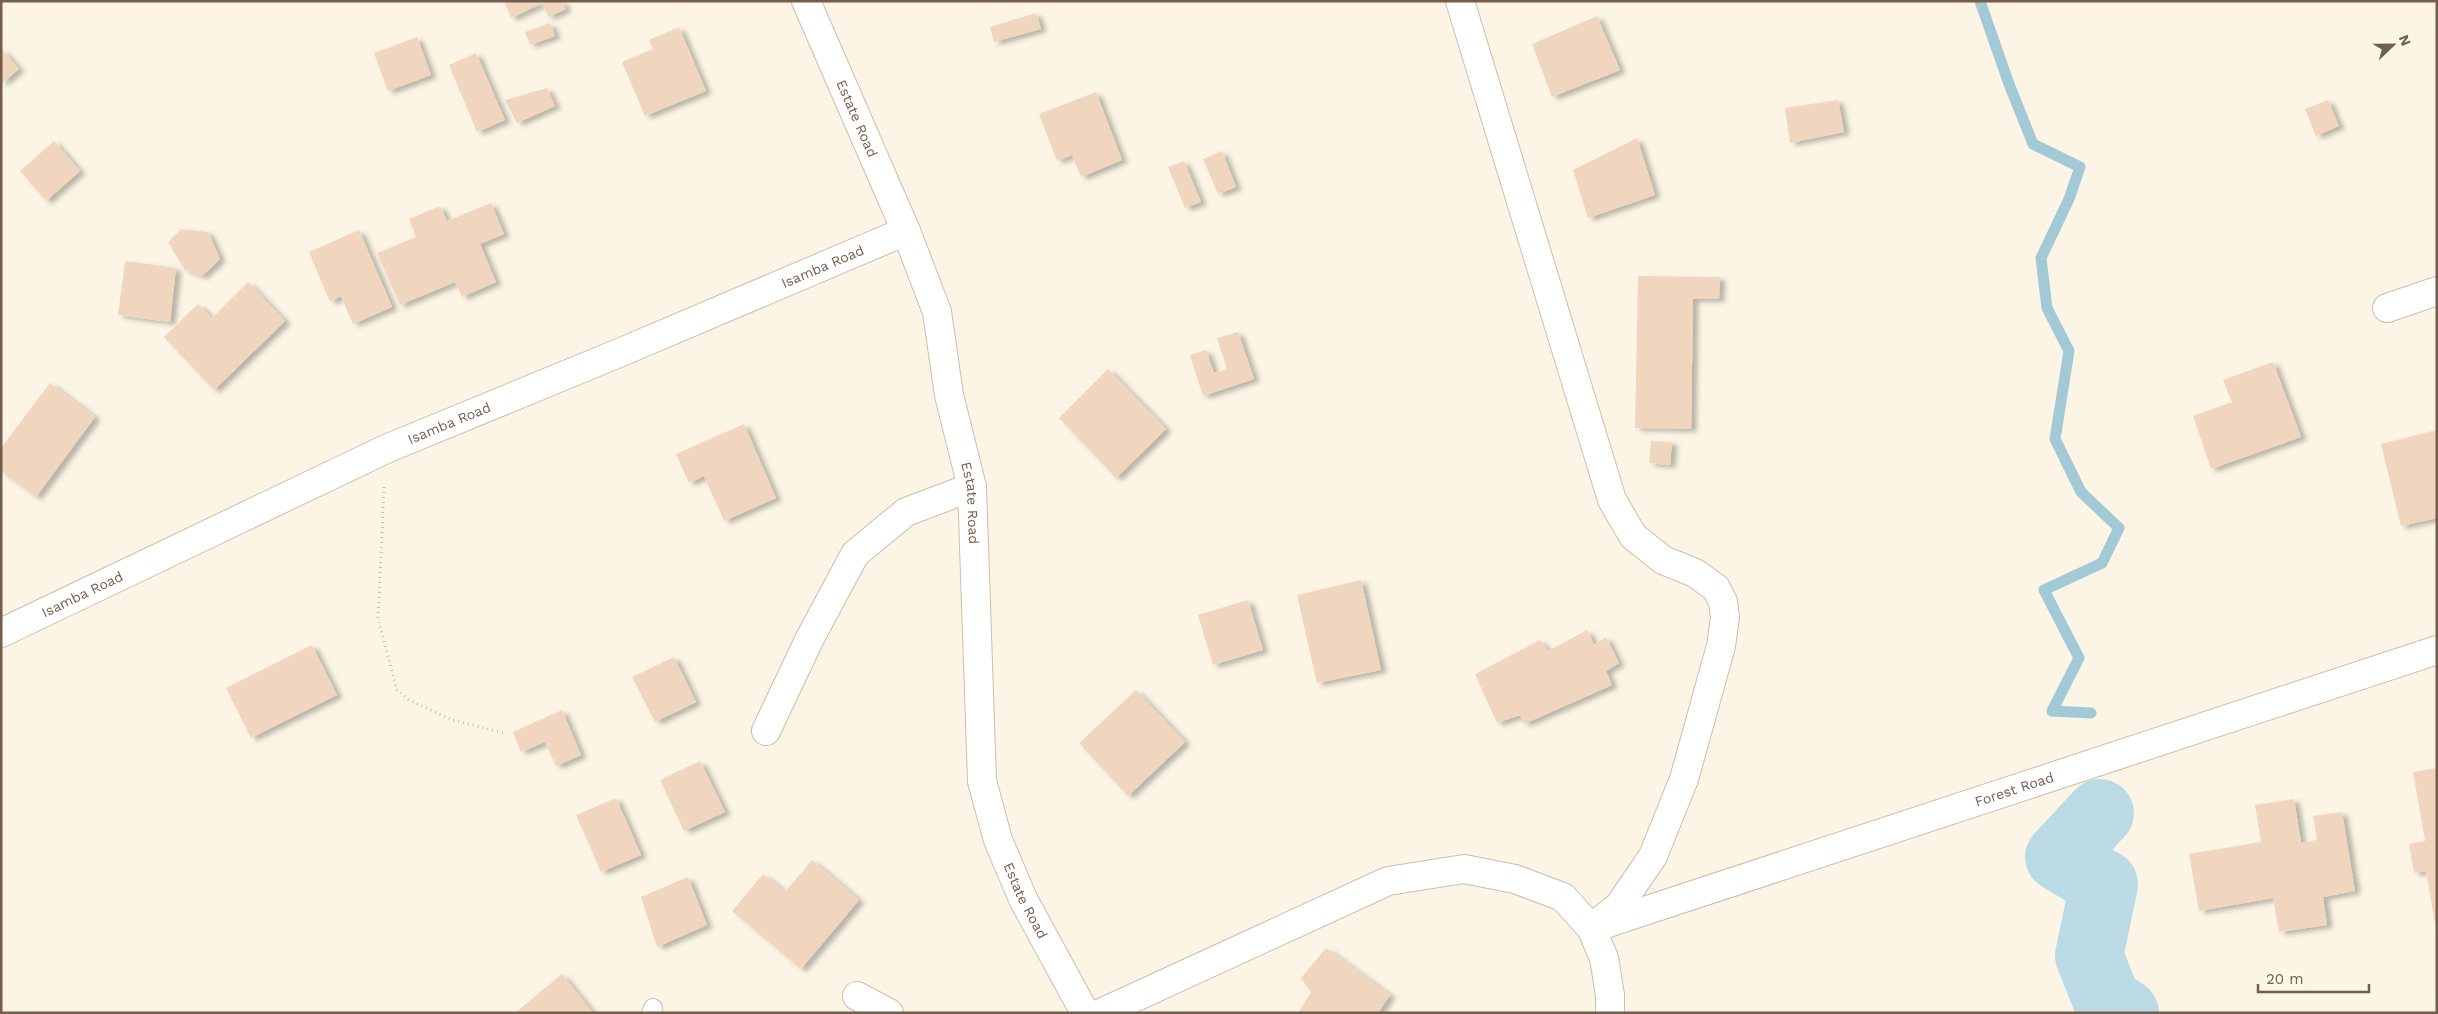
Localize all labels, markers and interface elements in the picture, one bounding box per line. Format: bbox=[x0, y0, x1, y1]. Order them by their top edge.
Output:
north arrow bbox=[2368, 20, 2418, 70]
text: N bbox=[2396, 32, 2414, 48]
street label: Estate Road bbox=[833, 77, 881, 160]
street label: Isamba Road bbox=[779, 242, 866, 291]
street label: Isamba Road bbox=[405, 399, 493, 447]
street label: Estate Road bbox=[958, 460, 982, 544]
street label: Isamba Road bbox=[39, 568, 125, 620]
street label: Forest Road bbox=[1973, 769, 2056, 810]
street label: Estate Road bbox=[1000, 860, 1051, 941]
scale bar bbox=[2258, 962, 2369, 994]
text: 20 m bbox=[2266, 970, 2304, 988]

